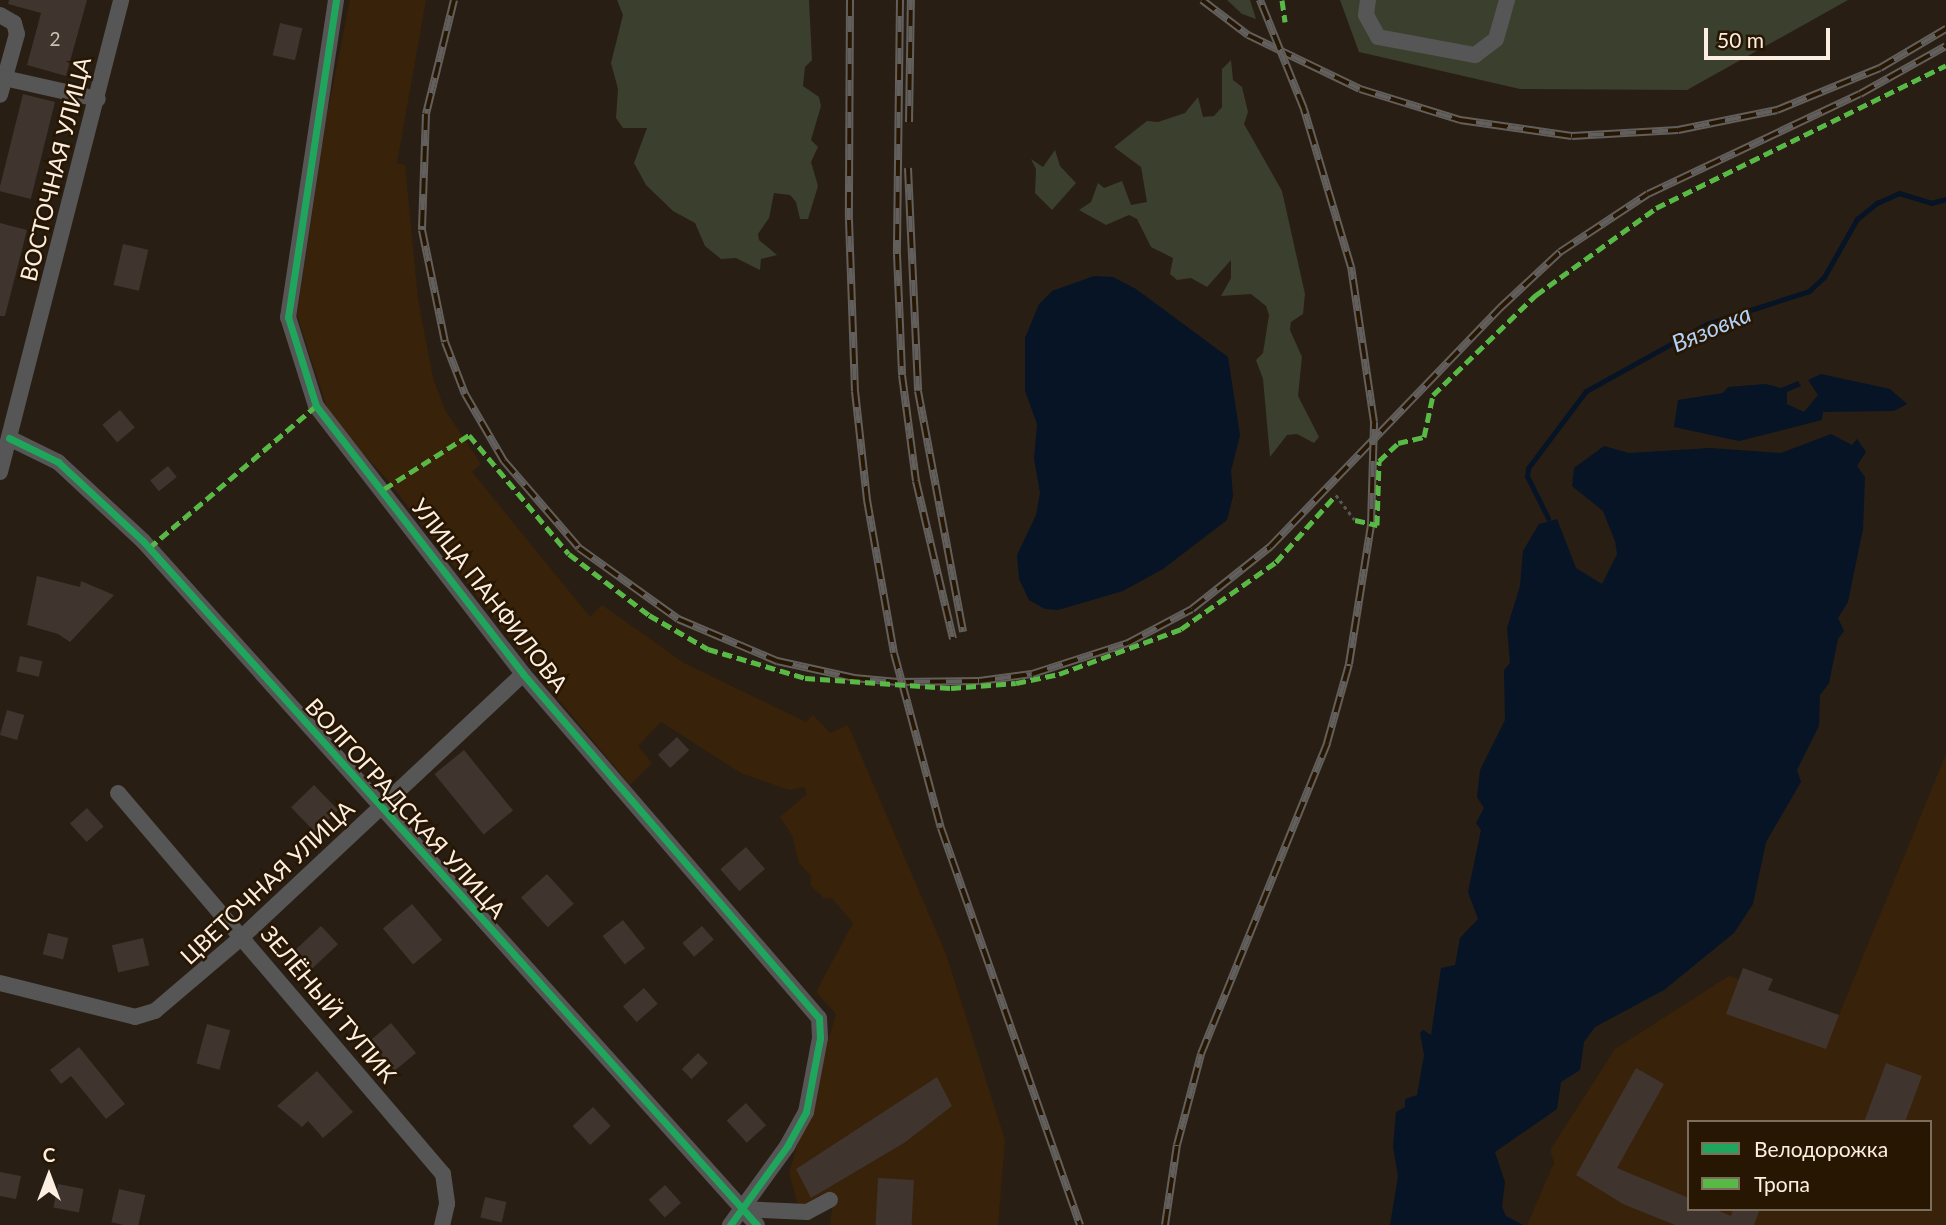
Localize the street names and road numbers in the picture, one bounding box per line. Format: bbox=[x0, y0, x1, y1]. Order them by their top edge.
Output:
street label: ВОСТОЧНАЯ УЛИЦА bbox=[14, 54, 96, 284]
street label: УЛИЦА ПАНФИЛОВА bbox=[406, 493, 574, 697]
street label: ВОЛГОГРАДСКАЯ УЛИЦА bbox=[300, 692, 512, 924]
street label: ЦВЕТОЧНАЯ УЛИЦА bbox=[174, 794, 360, 970]
street label: ЗЕЛЁНЫЙ ТУПИК bbox=[255, 920, 403, 1088]

